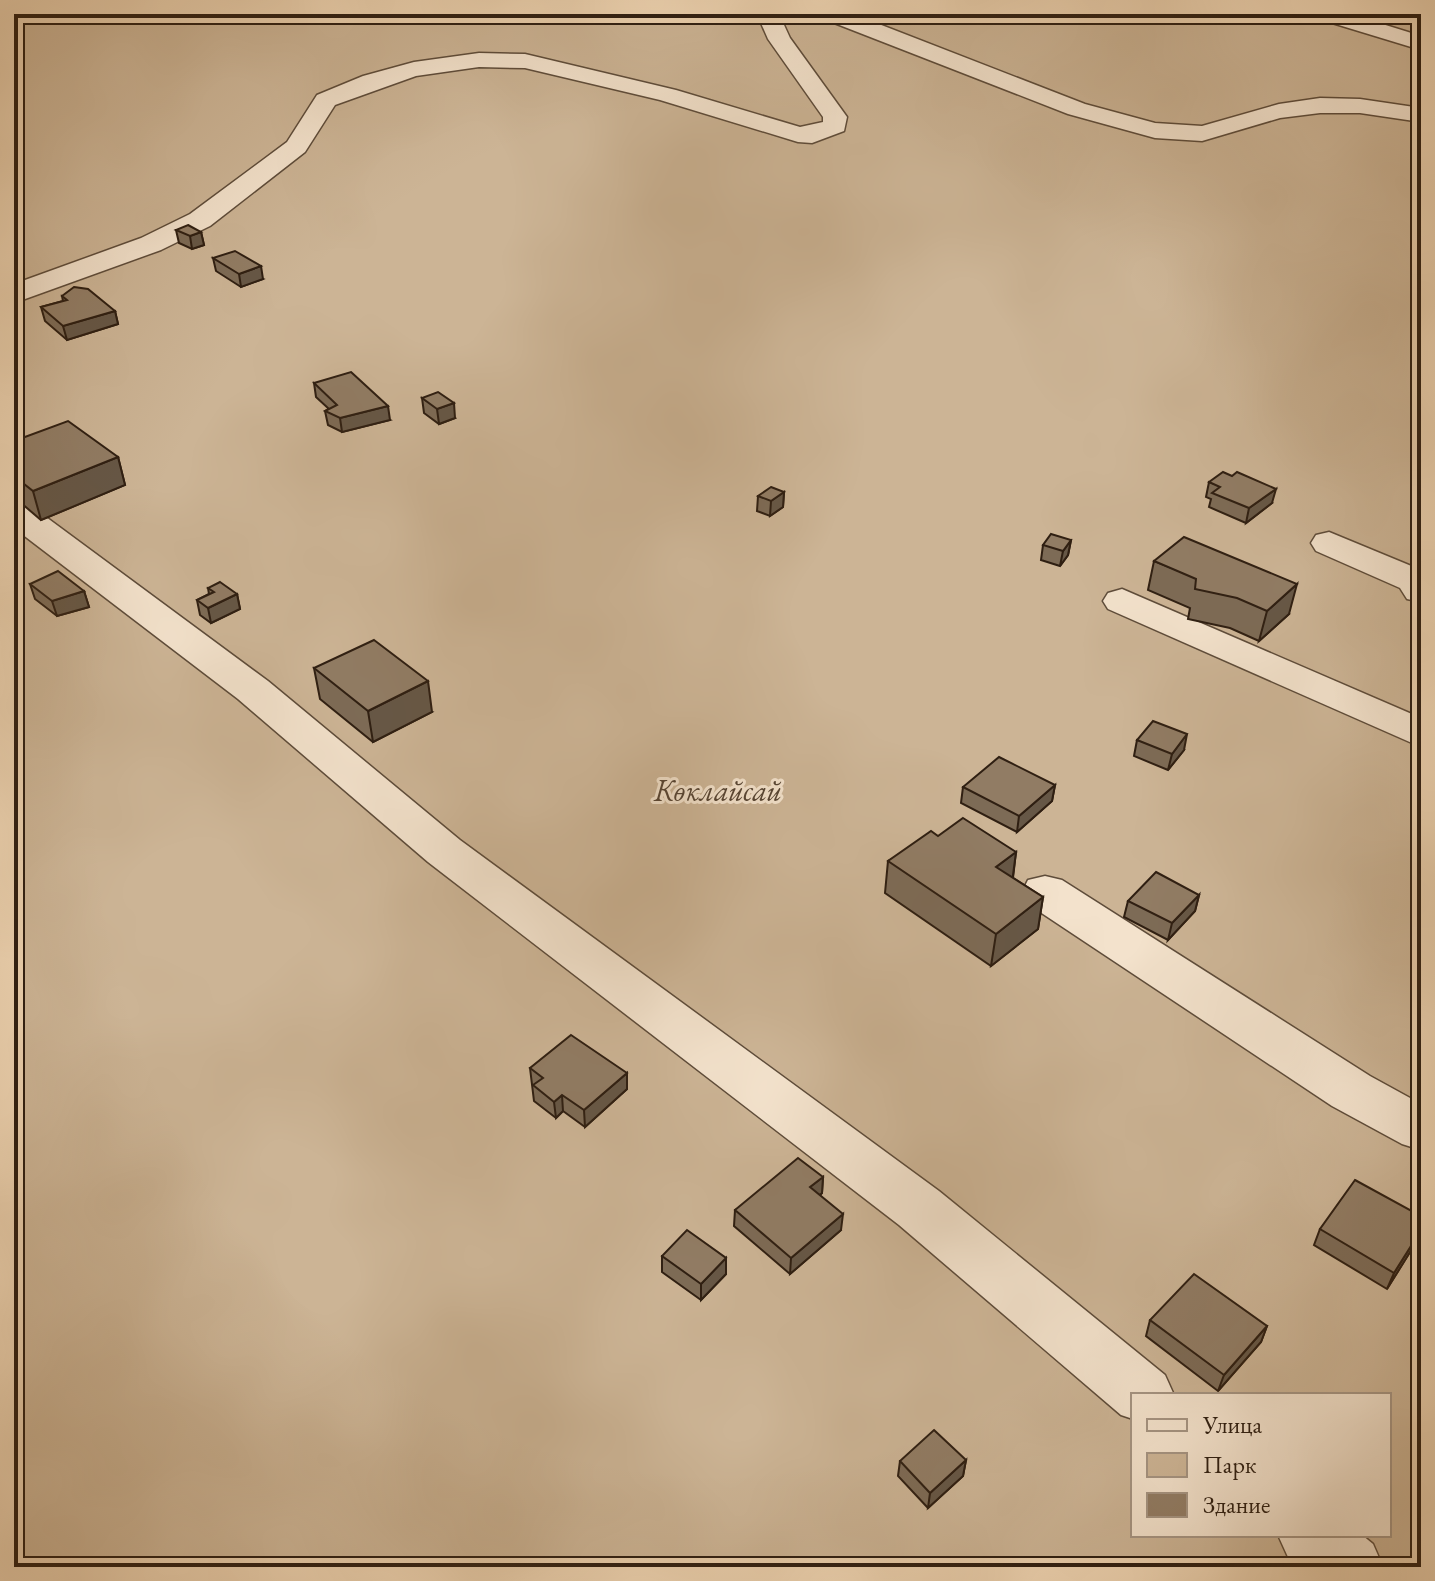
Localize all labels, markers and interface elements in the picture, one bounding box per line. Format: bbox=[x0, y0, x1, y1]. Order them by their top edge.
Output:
park label: Көклайсай bbox=[653, 771, 782, 810]
legend bbox=[1131, 1393, 1391, 1537]
text: Улица bbox=[1202, 1409, 1262, 1440]
text: Парк bbox=[1203, 1449, 1257, 1480]
text: Здание bbox=[1203, 1489, 1270, 1520]

